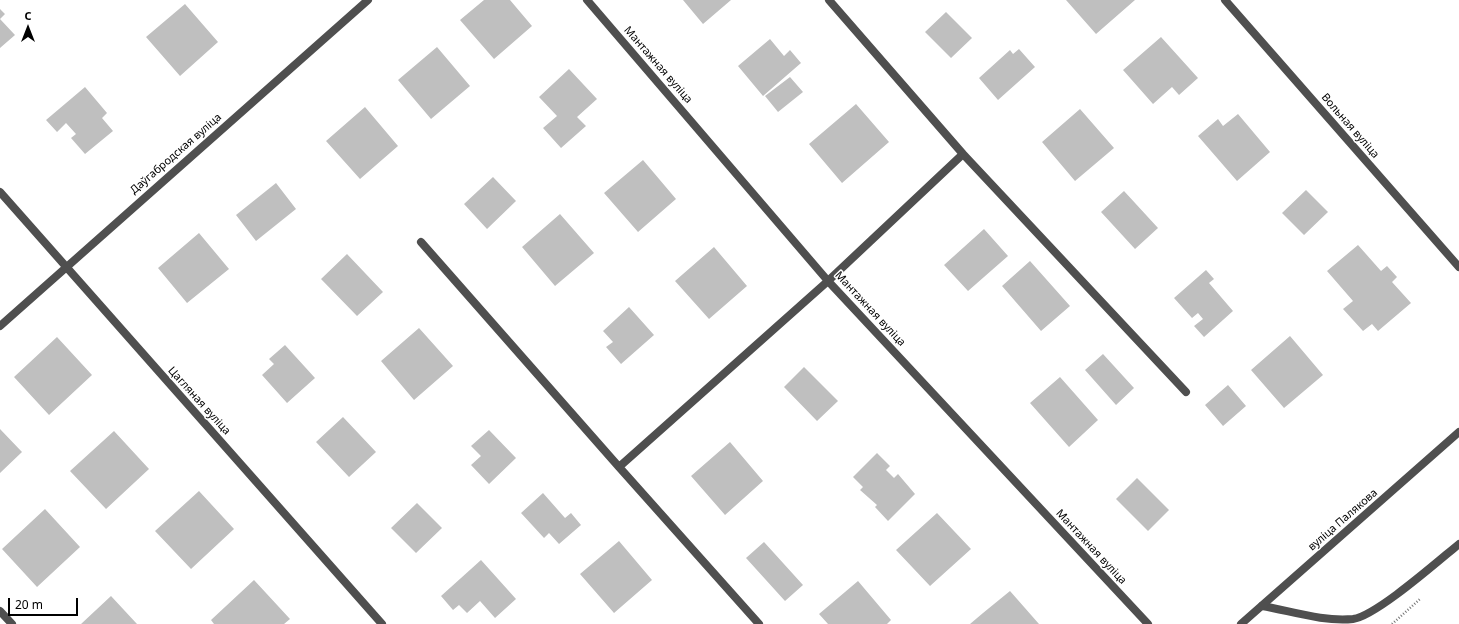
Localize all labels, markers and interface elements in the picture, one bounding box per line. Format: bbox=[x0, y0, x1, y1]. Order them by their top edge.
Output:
north arrow bbox=[8, 8, 48, 48]
text: С bbox=[24, 8, 32, 23]
street label: Мантажная вуліца bbox=[621, 24, 695, 106]
street label: Вольная вуліца bbox=[1318, 91, 1382, 161]
street label: Даўгабродская вуліца bbox=[128, 111, 224, 197]
street label: Мантажная вуліца bbox=[832, 269, 908, 349]
street label: Цагляная вуліца bbox=[165, 364, 233, 438]
street label: вуліца Палякова bbox=[1306, 486, 1380, 554]
street label: Мантажная вуліца bbox=[1053, 507, 1129, 587]
scale bar bbox=[10, 590, 80, 616]
text: 20 m bbox=[15, 596, 43, 613]

